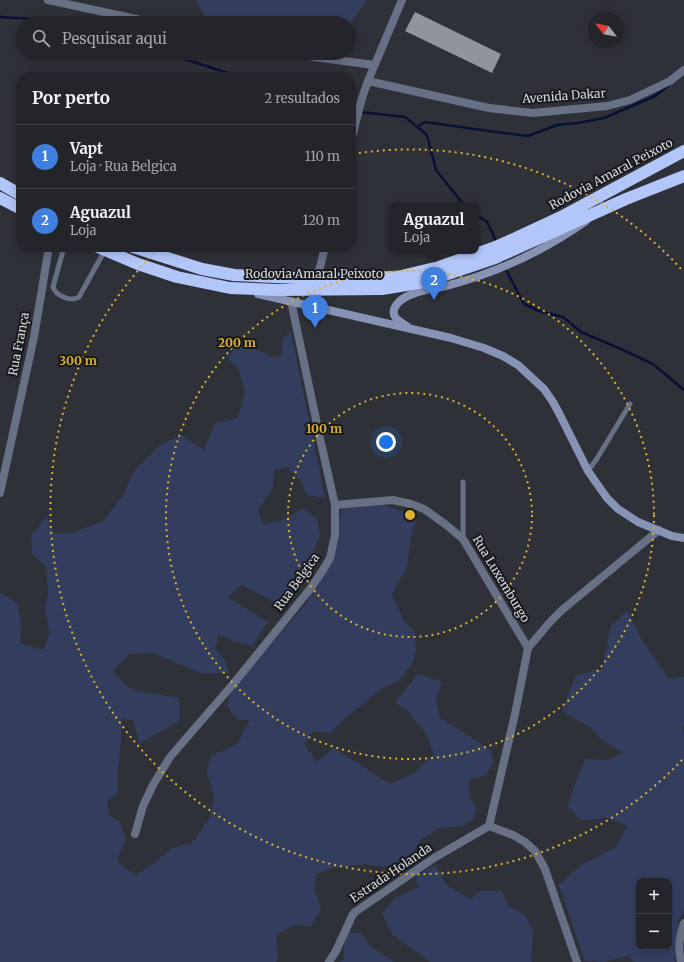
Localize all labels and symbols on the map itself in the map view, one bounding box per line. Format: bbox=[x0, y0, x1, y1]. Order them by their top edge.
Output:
north arrow bbox=[588, 12, 624, 48]
street label: Avenida Dakar bbox=[521, 85, 607, 106]
street label: Rodovia Amaral Peixoto bbox=[546, 135, 675, 213]
street label: Rodovia Amaral Peixoto bbox=[245, 266, 383, 281]
pin: 2 bbox=[421, 267, 447, 300]
pin: 1 bbox=[302, 295, 328, 328]
street label: Rua França bbox=[5, 310, 32, 377]
text: 200 m bbox=[218, 335, 256, 350]
text: 300 m bbox=[59, 353, 97, 368]
text: 100 m bbox=[306, 421, 342, 436]
your location bbox=[376, 432, 396, 452]
centre of rings bbox=[403, 508, 417, 522]
street label: Rua Luxemburgo bbox=[470, 533, 533, 625]
street label: Rua Belgica bbox=[271, 550, 323, 613]
street label: Estrada Holanda bbox=[347, 839, 435, 905]

